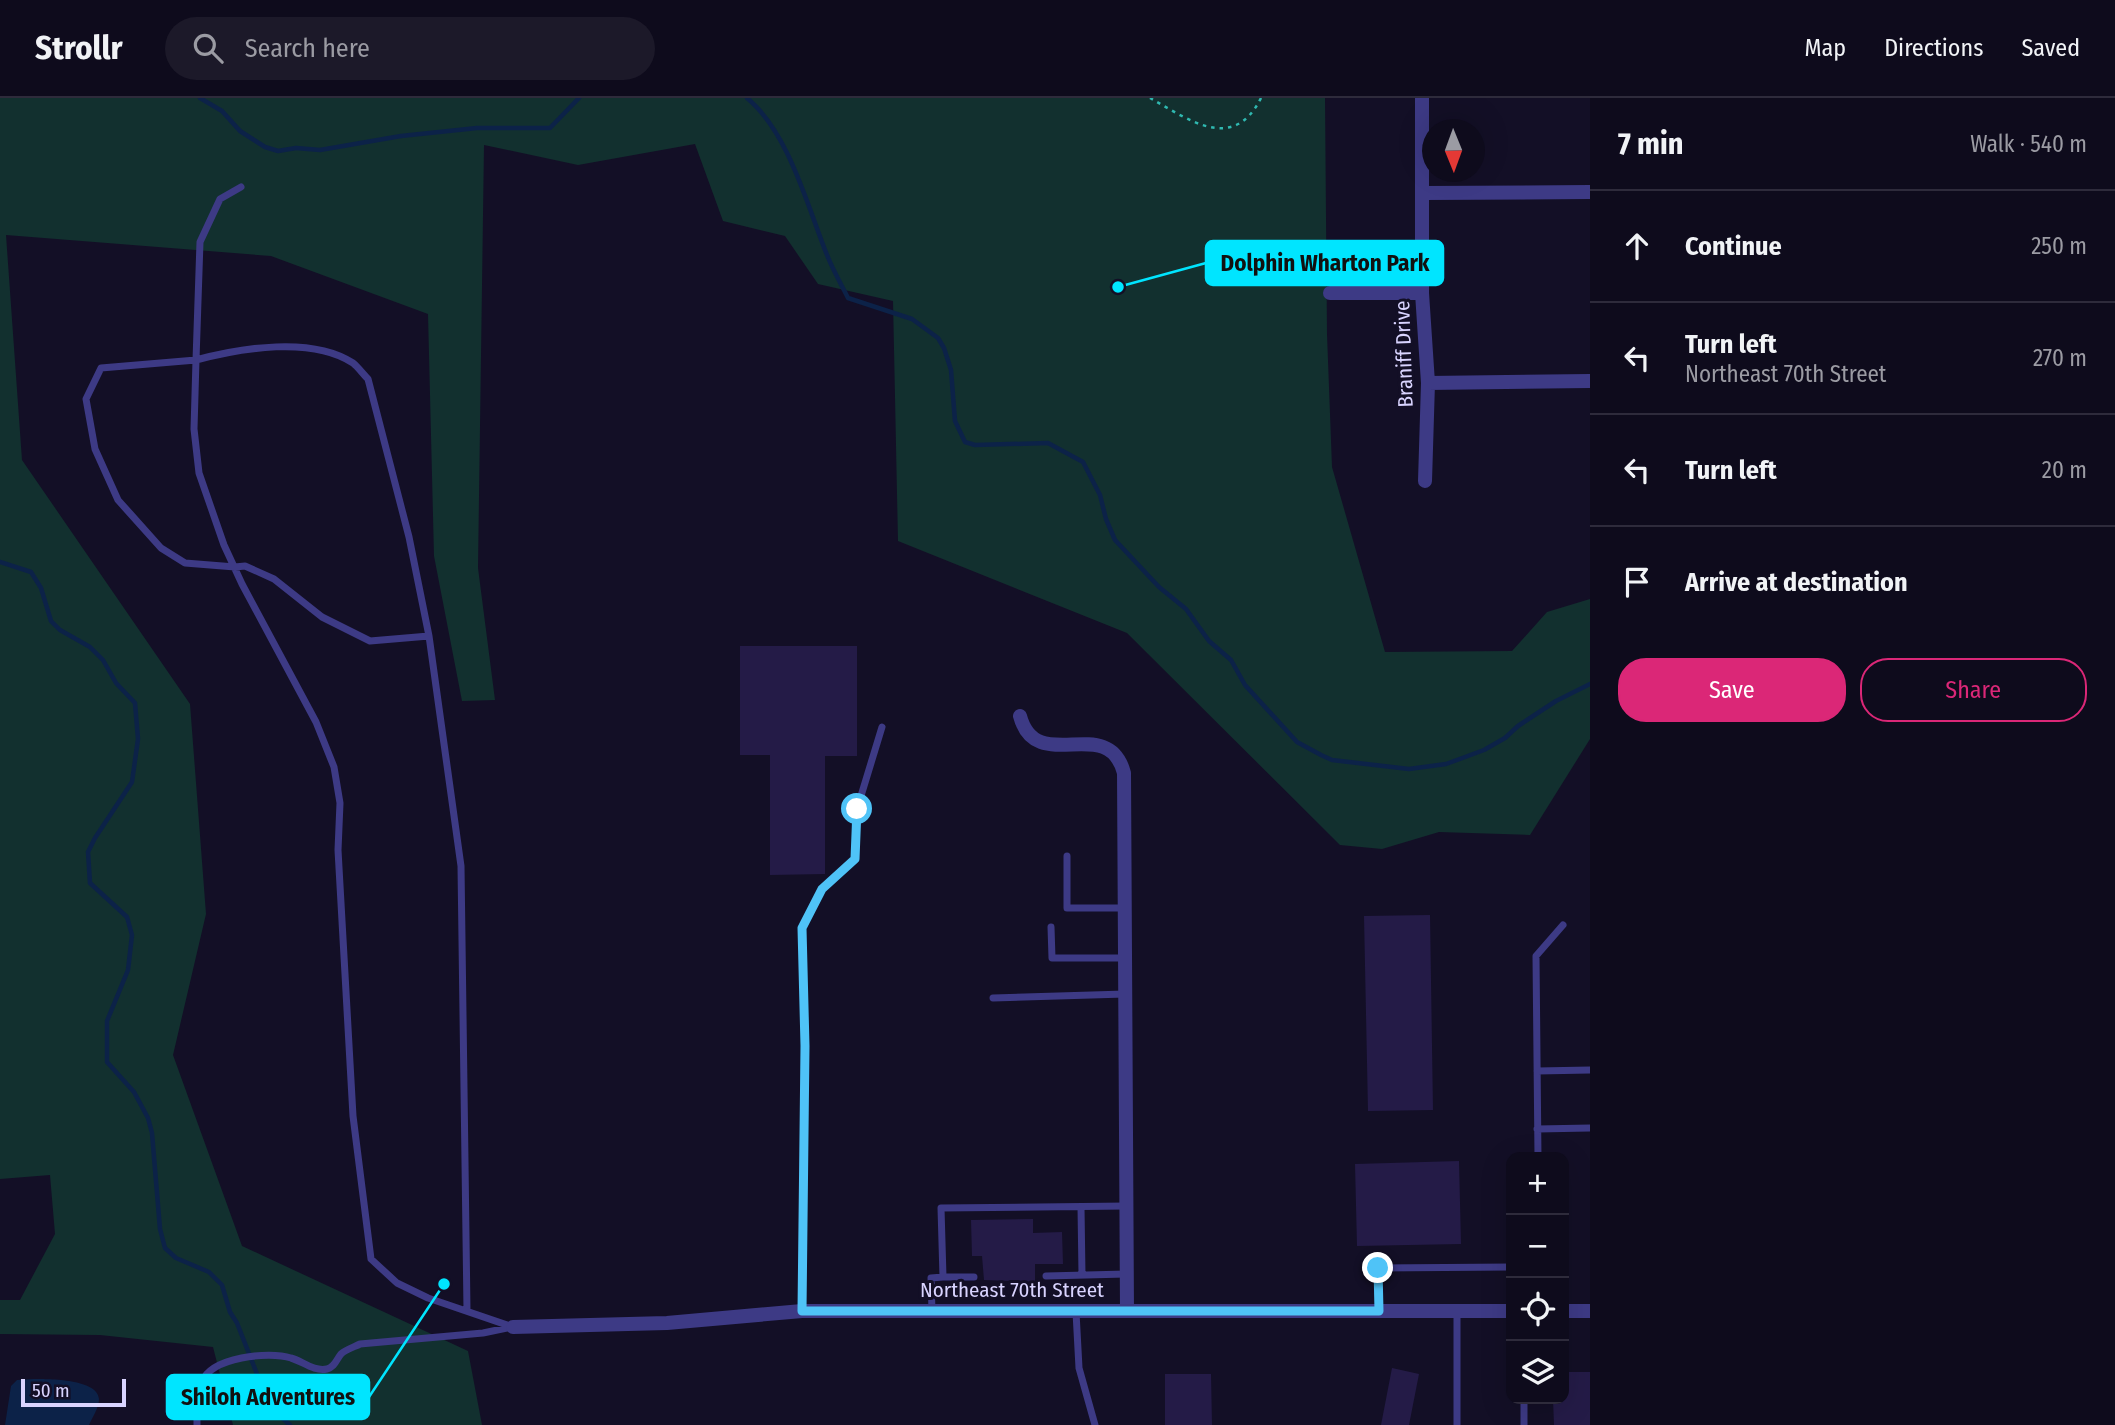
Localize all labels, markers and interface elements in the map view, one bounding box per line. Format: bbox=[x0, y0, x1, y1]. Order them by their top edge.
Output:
search box bbox=[165, 17, 655, 80]
text: Strollr bbox=[35, 28, 123, 68]
icon: search bbox=[189, 29, 227, 67]
text: Search here bbox=[245, 33, 370, 64]
text: Map bbox=[1805, 34, 1846, 62]
text: Directions bbox=[1884, 34, 1983, 62]
text: Saved bbox=[2021, 34, 2080, 62]
north arrow bbox=[1422, 119, 1485, 182]
text: 7 min bbox=[1618, 126, 1683, 162]
text: Walk · 540 m bbox=[1970, 130, 2087, 158]
icon: ahead bbox=[1618, 227, 1656, 265]
text: Continue bbox=[1685, 231, 1782, 262]
text: 250 m bbox=[2031, 232, 2087, 260]
callout: Dolphin Wharton Park bbox=[1206, 241, 1443, 285]
text: Dolphin Wharton Park bbox=[1220, 249, 1430, 277]
street label: Braniff Drive bbox=[1389, 300, 1419, 408]
text: Turn left bbox=[1685, 329, 1777, 360]
icon: left bbox=[1618, 339, 1656, 377]
text: 270 m bbox=[2033, 344, 2087, 372]
text: Northeast 70th Street bbox=[1685, 360, 1886, 388]
icon: left bbox=[1618, 451, 1656, 489]
text: Turn left bbox=[1685, 455, 1777, 486]
text: 20 m bbox=[2042, 456, 2087, 484]
icon: arrive bbox=[1618, 563, 1656, 601]
text: Arrive at destination bbox=[1685, 567, 1908, 598]
button: Save bbox=[1618, 658, 1846, 722]
button: Share bbox=[1860, 658, 2087, 722]
route start bbox=[841, 793, 872, 824]
map controls bbox=[1506, 1152, 1569, 1404]
button: + bbox=[1506, 1152, 1569, 1215]
button: − bbox=[1506, 1215, 1569, 1278]
route end bbox=[1362, 1252, 1393, 1283]
street label: Northeast 70th Street bbox=[920, 1277, 1104, 1303]
button: locate bbox=[1506, 1278, 1569, 1341]
button: layers bbox=[1506, 1341, 1569, 1404]
callout: Shiloh Adventures bbox=[167, 1375, 369, 1419]
scale bar bbox=[21, 1376, 126, 1408]
text: 50 m bbox=[32, 1379, 70, 1402]
text: Shiloh Adventures bbox=[181, 1383, 355, 1411]

